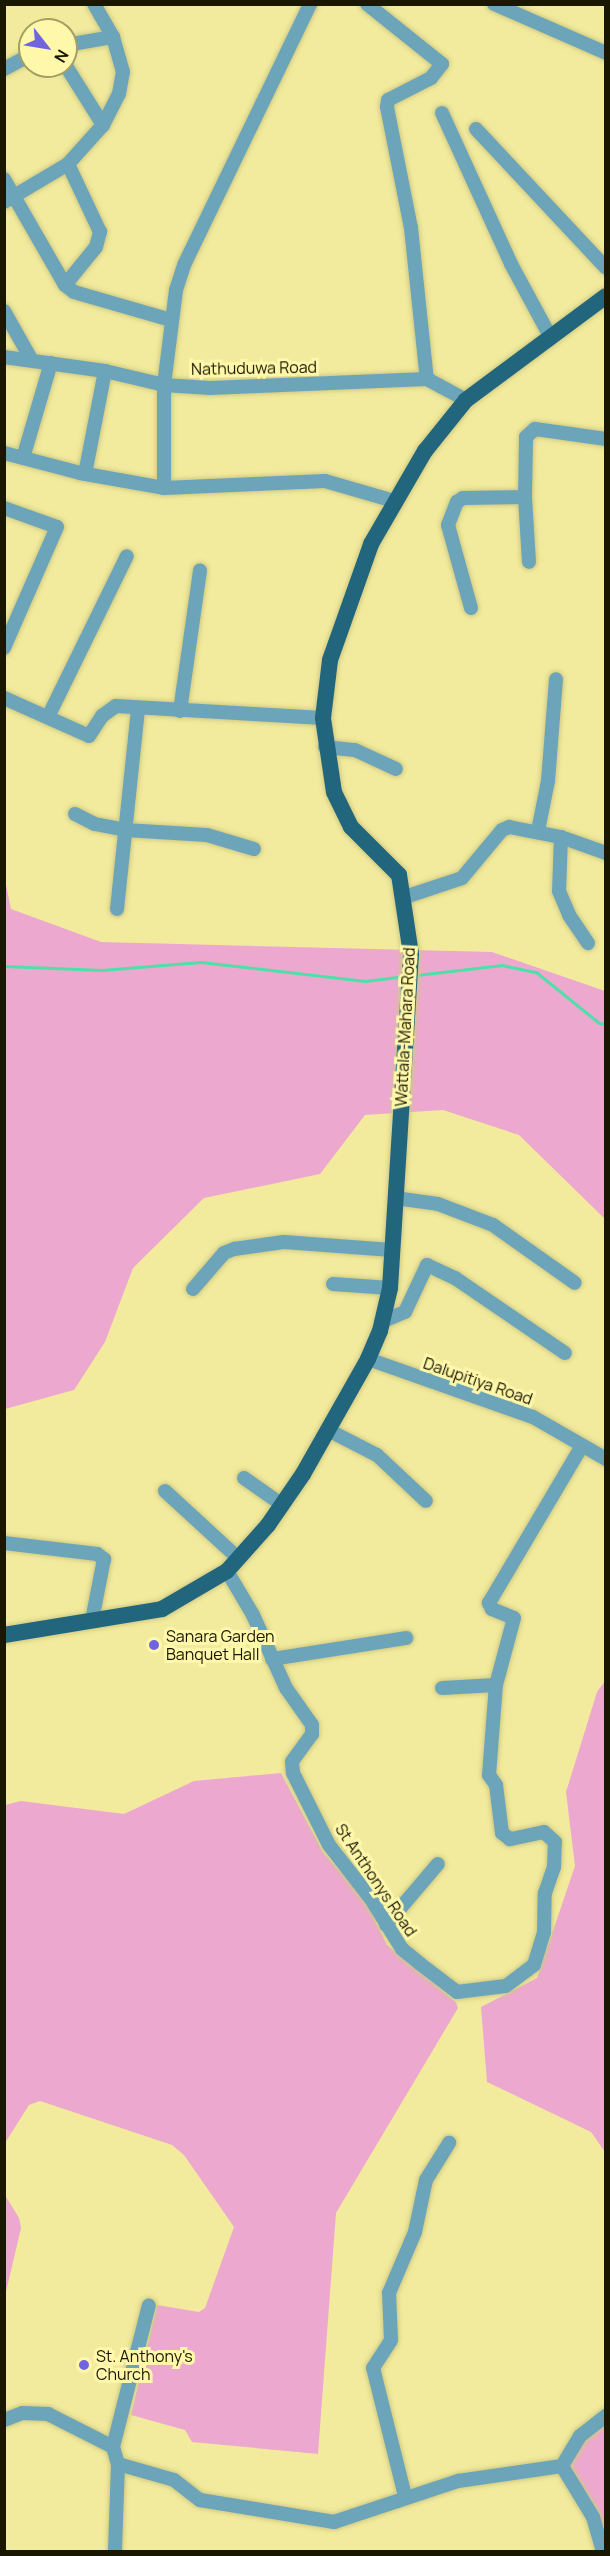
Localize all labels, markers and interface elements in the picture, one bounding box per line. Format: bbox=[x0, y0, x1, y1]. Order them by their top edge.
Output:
north arrow bbox=[18, 18, 78, 78]
text: N bbox=[49, 46, 74, 67]
street label: Nathuduwa Road bbox=[191, 357, 317, 379]
street label: Wattala-Mahara Road bbox=[391, 947, 419, 1107]
street label: Dalupitiya Road bbox=[421, 1353, 535, 1409]
place label: Sanara Garden Banquet Hall bbox=[166, 1626, 275, 1664]
marker: Sanara Garden Banquet Hall bbox=[147, 1638, 161, 1652]
street label: St Anthonys Road bbox=[331, 1820, 421, 1940]
place label: St. Anthony's Church bbox=[96, 2346, 193, 2384]
marker: St. Anthony's Church bbox=[77, 2358, 91, 2372]

